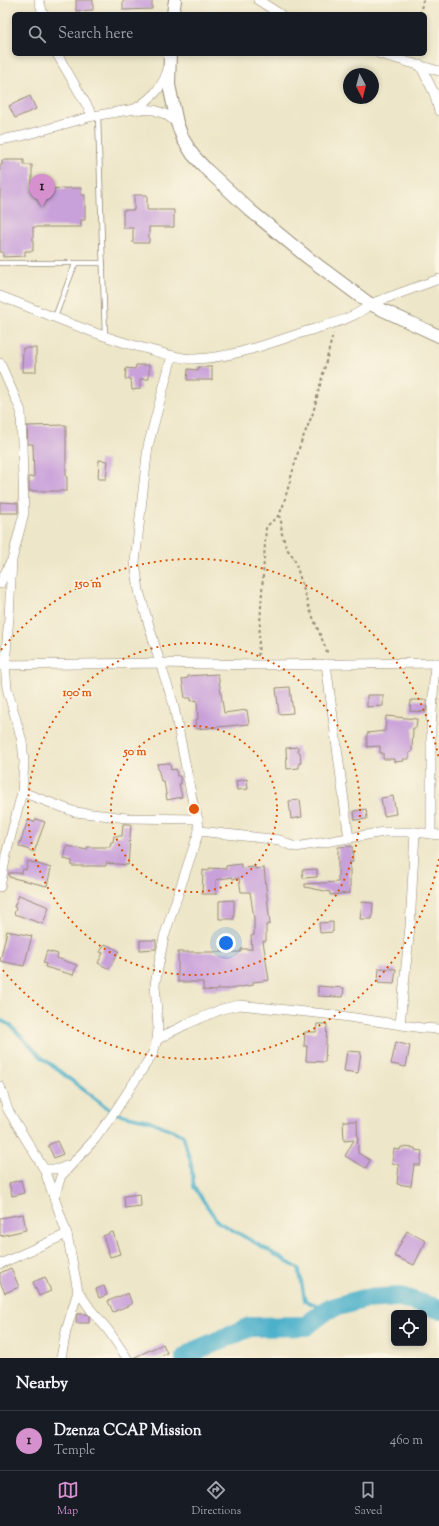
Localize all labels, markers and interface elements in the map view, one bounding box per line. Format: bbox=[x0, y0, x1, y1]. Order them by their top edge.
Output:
search box bbox=[12, 12, 427, 56]
icon: search bbox=[26, 23, 48, 45]
text: Search here bbox=[58, 24, 133, 45]
north arrow bbox=[343, 68, 379, 104]
pin: 1 bbox=[29, 174, 55, 207]
text: 150 m bbox=[73, 575, 102, 593]
text: 100 m bbox=[61, 684, 92, 702]
text: 50 m bbox=[123, 743, 147, 761]
centre of rings bbox=[187, 802, 201, 816]
your location bbox=[216, 933, 236, 953]
map controls bbox=[391, 1310, 427, 1346]
button: locate bbox=[391, 1310, 427, 1346]
text: Nearby bbox=[16, 1372, 68, 1396]
text: Dzenza CCAP Mission bbox=[54, 1421, 202, 1442]
text: 1 bbox=[27, 1432, 31, 1450]
text: 460 m bbox=[390, 1432, 423, 1450]
text: Temple bbox=[54, 1442, 95, 1460]
tab: Map bbox=[57, 1479, 79, 1519]
tab: Directions bbox=[192, 1479, 241, 1519]
tab: Saved bbox=[354, 1479, 382, 1519]

